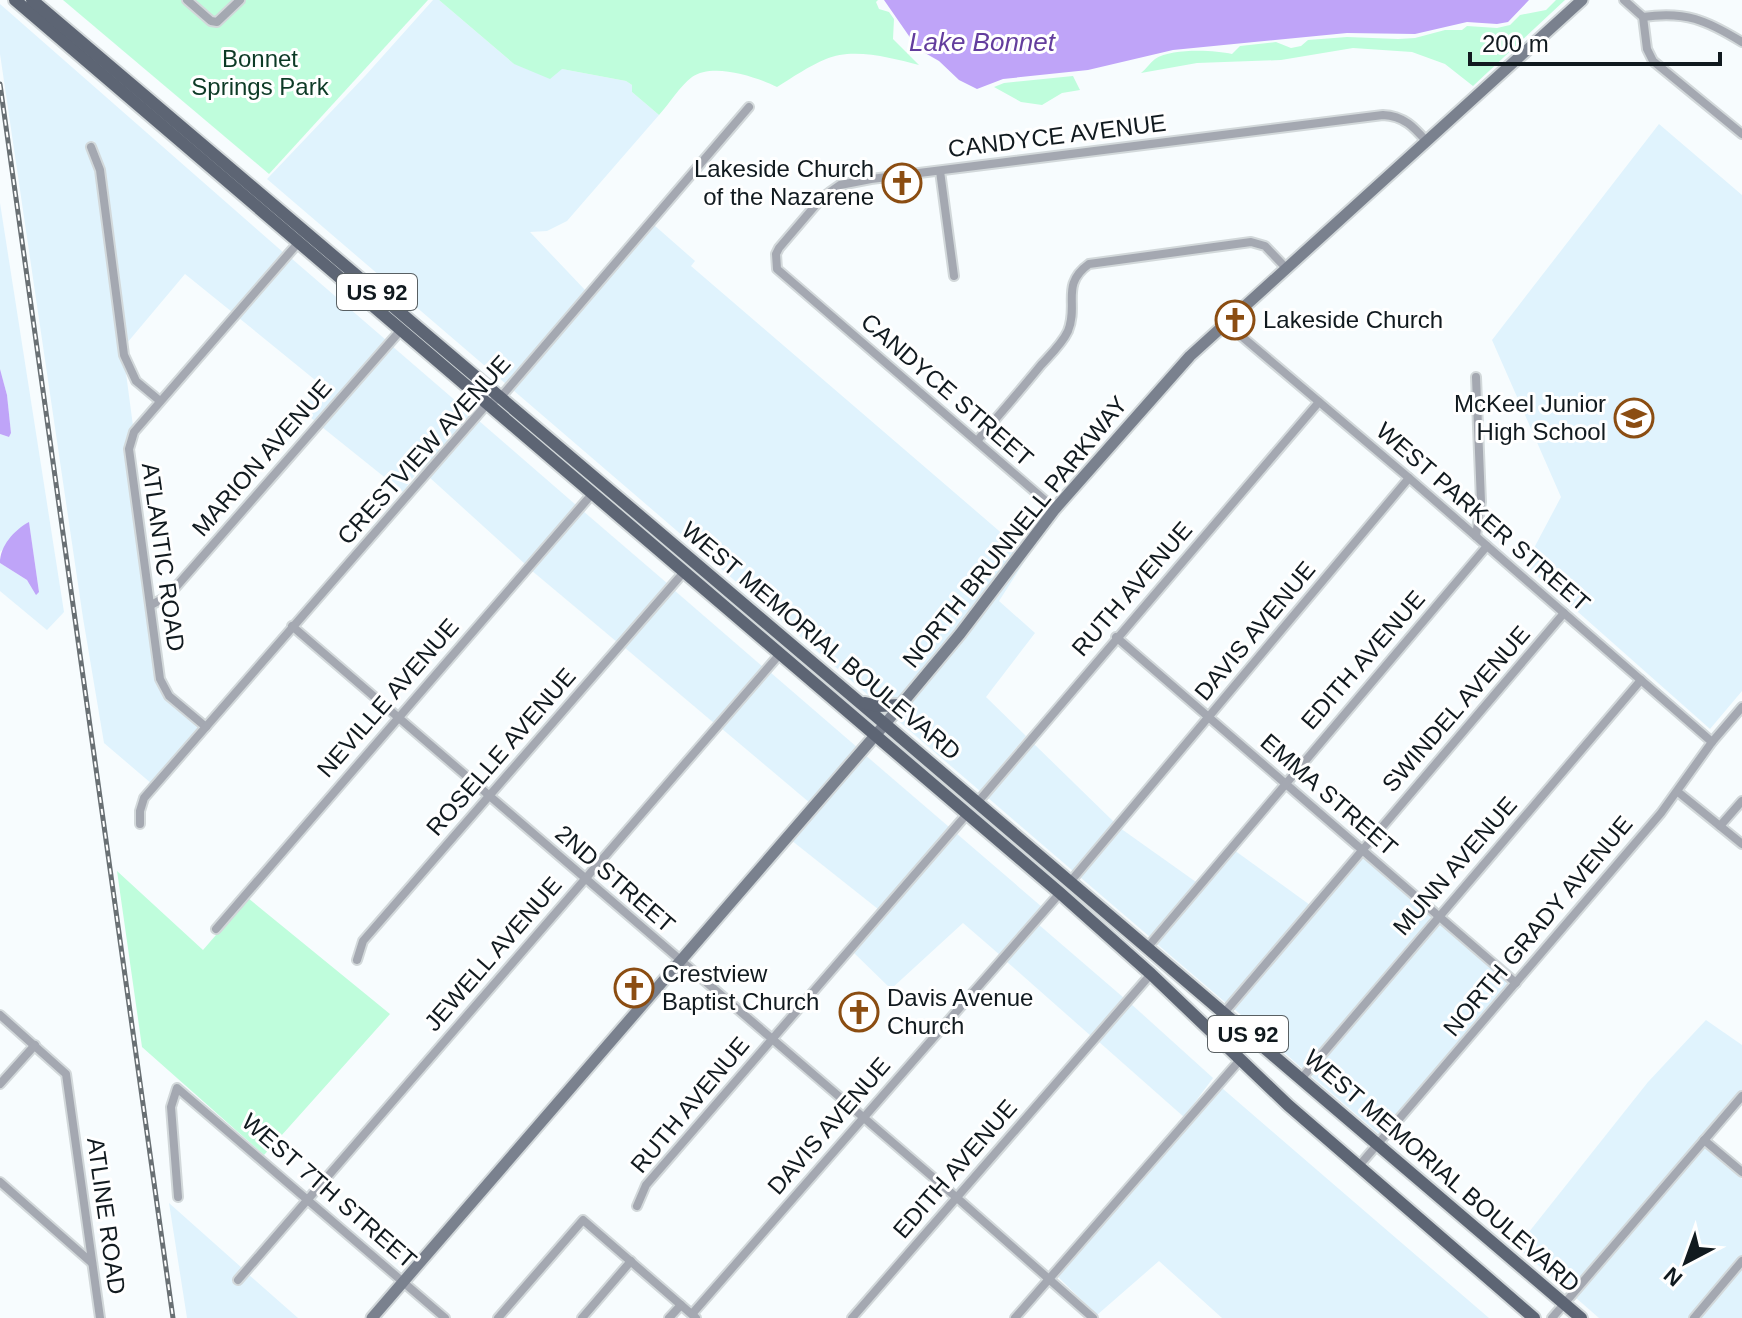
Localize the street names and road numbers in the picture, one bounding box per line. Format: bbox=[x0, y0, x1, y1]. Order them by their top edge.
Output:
street label: CANDYCE AVENUE bbox=[946, 109, 1168, 162]
road number: US 92 bbox=[337, 274, 417, 310]
street label: CANDYCE STREET bbox=[856, 308, 1039, 472]
street label: CRESTVIEW AVENUE bbox=[332, 350, 516, 550]
street label: MARION AVENUE bbox=[186, 374, 337, 541]
street label: NORTH BRUNNELL PARKWAY bbox=[897, 391, 1132, 673]
street label: WEST PARKER STREET bbox=[1371, 417, 1596, 617]
street label: ATLANTIC ROAD bbox=[137, 461, 190, 653]
street label: WEST MEMORIAL BOULEVARD bbox=[676, 516, 966, 765]
street label: RUTH AVENUE bbox=[1066, 516, 1197, 661]
street label: DAVIS AVENUE bbox=[1189, 556, 1320, 705]
street label: EDITH AVENUE bbox=[1295, 585, 1430, 734]
street label: NEVILLE AVENUE bbox=[312, 613, 464, 782]
street label: SWINDEL AVENUE bbox=[1376, 620, 1535, 797]
street label: ROSELLE AVENUE bbox=[421, 662, 581, 841]
street label: EMMA STREET bbox=[1256, 728, 1403, 861]
street label: MUNN AVENUE bbox=[1387, 791, 1522, 940]
street label: NORTH GRADY AVENUE bbox=[1438, 810, 1638, 1041]
street label: 2ND STREET bbox=[550, 819, 681, 938]
street label: JEWELL AVENUE bbox=[419, 871, 567, 1036]
road number: US 92 bbox=[1208, 1016, 1288, 1052]
street label: RUTH AVENUE bbox=[625, 1031, 754, 1178]
street label: WEST MEMORIAL BOULEVARD bbox=[1299, 1044, 1585, 1297]
street label: DAVIS AVENUE bbox=[762, 1052, 895, 1200]
street label: EDITH AVENUE bbox=[887, 1094, 1022, 1243]
street label: WEST 7TH STREET bbox=[237, 1108, 422, 1274]
street label: ATLINE ROAD bbox=[82, 1136, 131, 1296]

